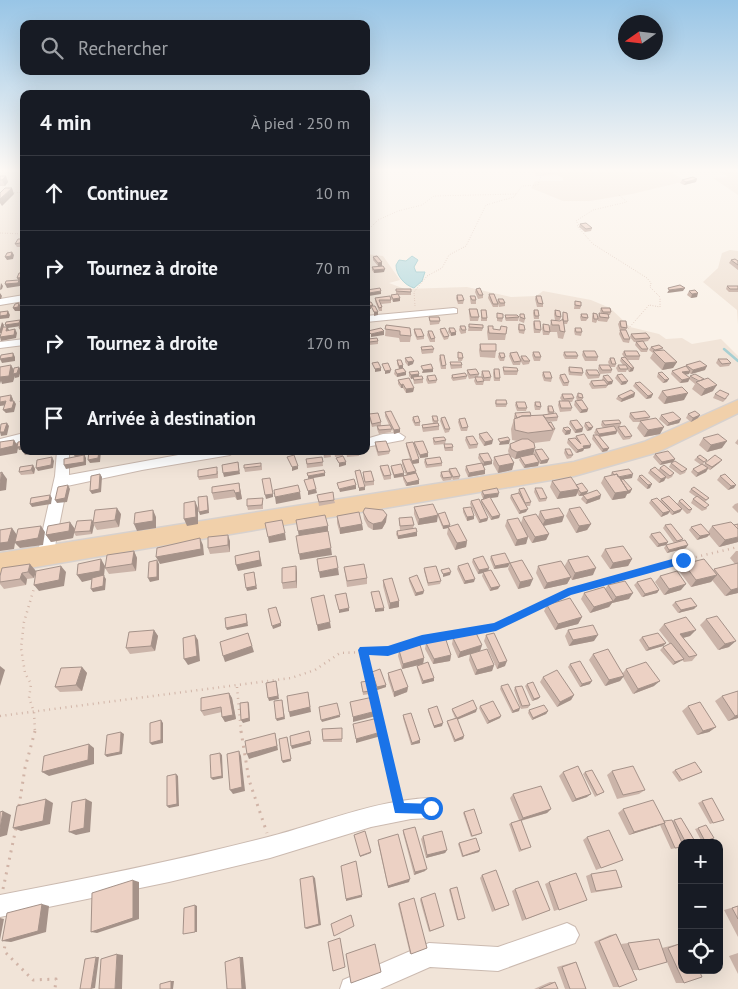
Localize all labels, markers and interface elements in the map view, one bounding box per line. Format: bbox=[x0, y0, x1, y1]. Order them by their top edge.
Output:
north arrow bbox=[618, 15, 663, 60]
search box bbox=[20, 20, 370, 75]
icon: search bbox=[38, 34, 66, 62]
text: Rechercher bbox=[78, 36, 168, 60]
text: 4 min bbox=[40, 109, 91, 136]
text: À pied · 250 m bbox=[251, 113, 350, 133]
icon: ahead bbox=[40, 179, 68, 207]
text: Continuez bbox=[87, 181, 168, 205]
text: 10 m bbox=[315, 183, 350, 203]
icon: right bbox=[40, 254, 68, 282]
text: Tournez à droite bbox=[87, 256, 218, 280]
text: 70 m bbox=[315, 258, 350, 278]
icon: right bbox=[40, 329, 68, 357]
text: Tournez à droite bbox=[87, 331, 218, 355]
text: 170 m bbox=[307, 333, 350, 353]
icon: arrive bbox=[40, 404, 68, 432]
text: Arrivée à destination bbox=[87, 406, 256, 430]
route end bbox=[672, 549, 695, 572]
route start bbox=[420, 797, 443, 820]
map controls bbox=[678, 839, 723, 974]
button: + bbox=[678, 839, 723, 884]
button: − bbox=[678, 884, 723, 929]
button: locate bbox=[678, 929, 723, 974]

